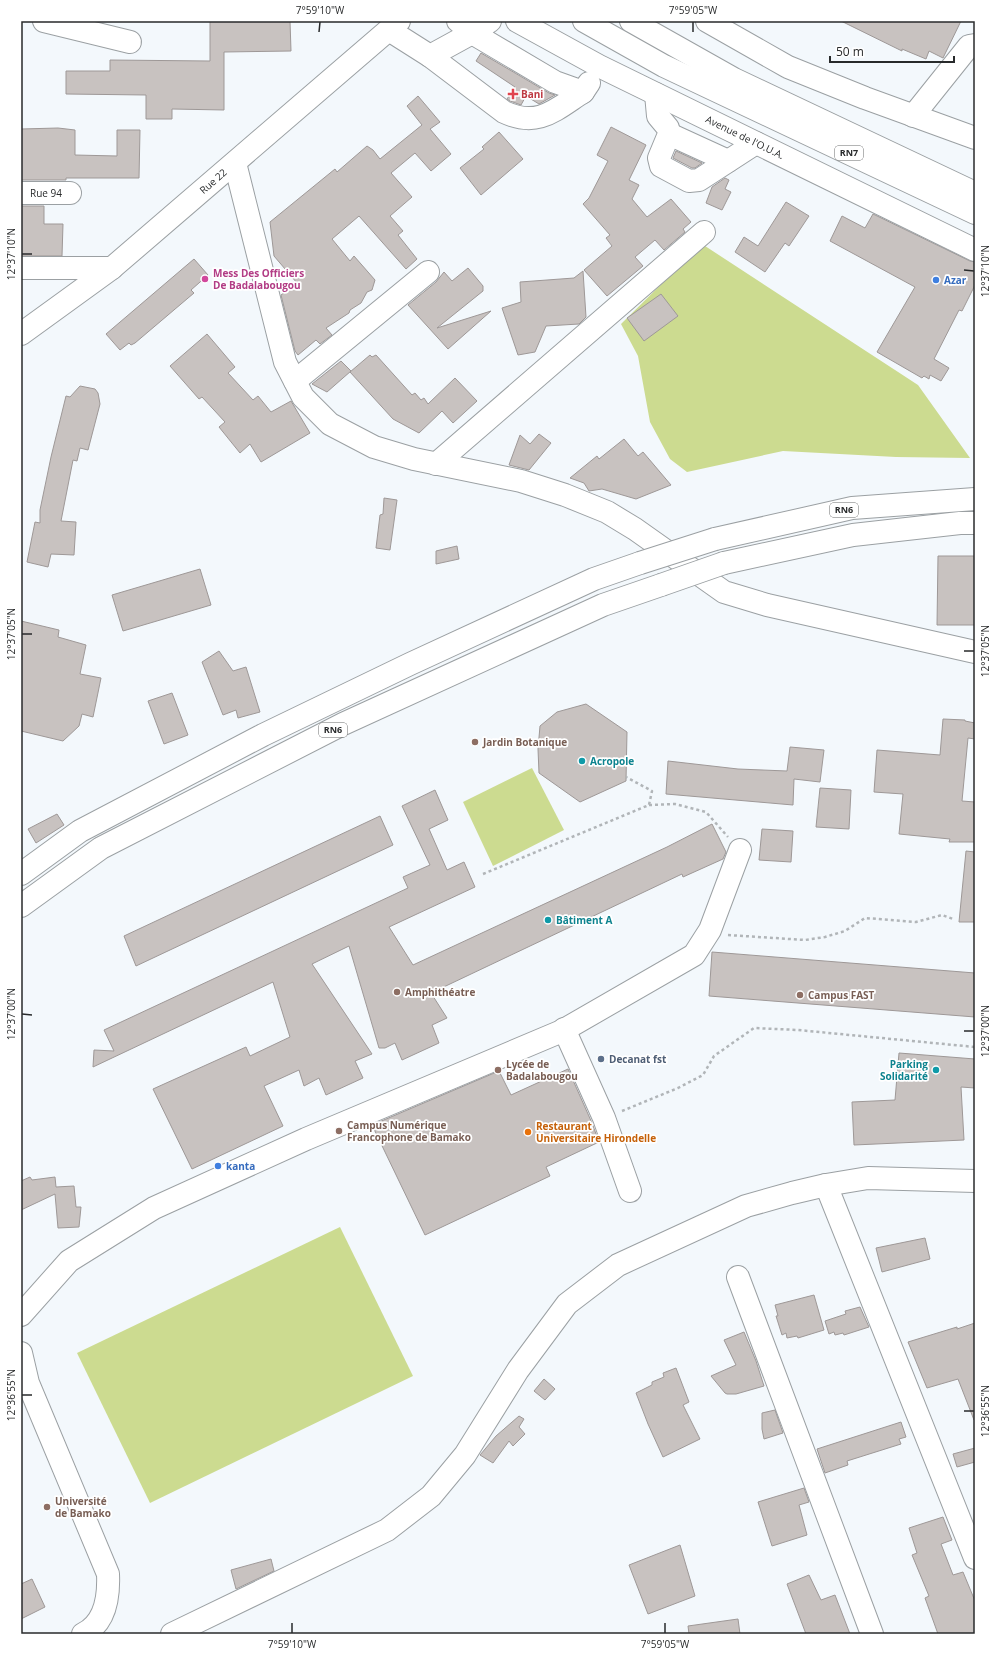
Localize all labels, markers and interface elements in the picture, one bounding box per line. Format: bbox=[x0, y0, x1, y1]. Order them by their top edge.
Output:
text: 7°59'10"W bbox=[296, 3, 345, 17]
text: 7°59'05"W bbox=[669, 3, 718, 17]
scale bar bbox=[830, 38, 954, 64]
text: 50 m bbox=[836, 43, 864, 60]
place label: Bani bbox=[521, 87, 543, 101]
marker: Bani bbox=[508, 89, 518, 99]
street label: Avenue de l'O.U.A. bbox=[703, 112, 787, 162]
road number: RN7 bbox=[835, 146, 863, 160]
street label: Rue 22 bbox=[196, 165, 230, 197]
street label: Rue 94 bbox=[30, 186, 62, 200]
text: 12°37'10"N bbox=[4, 228, 18, 280]
text: 12°37'10"N bbox=[978, 245, 992, 297]
place label: Mess Des Officiers De Badalabougou bbox=[213, 266, 304, 292]
place label: Azar bbox=[944, 273, 967, 287]
marker: Mess Des Officiers De Badalabougou bbox=[200, 274, 210, 284]
marker: Azar bbox=[931, 275, 941, 285]
road number: RN6 bbox=[830, 503, 858, 517]
text: 12°37'05"N bbox=[4, 608, 18, 660]
text: 12°37'05"N bbox=[978, 625, 992, 677]
road number: RN6 bbox=[319, 723, 347, 737]
place label: Jardin Botanique bbox=[482, 735, 567, 749]
marker: Jardin Botanique bbox=[470, 737, 480, 747]
place label: Acropole bbox=[590, 754, 634, 768]
marker: Acropole bbox=[577, 756, 587, 766]
place label: Bâtiment A bbox=[556, 913, 612, 927]
marker: Bâtiment A bbox=[543, 915, 553, 925]
place label: Amphithéatre bbox=[405, 985, 475, 999]
marker: Amphithéatre bbox=[392, 987, 402, 997]
text: 12°37'00"N bbox=[4, 988, 18, 1040]
place label: Campus FAST bbox=[808, 988, 875, 1002]
marker: Campus FAST bbox=[795, 990, 805, 1000]
text: 12°37'00"N bbox=[978, 1005, 992, 1057]
place label: Decanat fst bbox=[609, 1052, 667, 1066]
marker: Decanat fst bbox=[596, 1054, 606, 1064]
place label: Lycée de Badalabougou bbox=[506, 1057, 578, 1083]
place label: Parking Solidarité bbox=[880, 1057, 928, 1083]
marker: Lycée de Badalabougou bbox=[493, 1065, 503, 1075]
marker: Parking Solidarité bbox=[931, 1065, 941, 1075]
place label: Campus Numérique Francophone de Bamako bbox=[347, 1118, 471, 1144]
place label: Restaurant Universitaire Hirondelle bbox=[536, 1119, 656, 1145]
marker: Campus Numérique Francophone de Bamako bbox=[334, 1126, 344, 1136]
marker: Restaurant Universitaire Hirondelle bbox=[523, 1127, 533, 1137]
place label: kanta bbox=[226, 1159, 255, 1173]
marker: kanta bbox=[213, 1161, 223, 1171]
text: 12°36'55"N bbox=[4, 1369, 18, 1421]
text: 12°36'55"N bbox=[978, 1385, 992, 1437]
place label: Université de Bamako bbox=[55, 1494, 111, 1520]
marker: Université de Bamako bbox=[42, 1502, 52, 1512]
text: 7°59'10"W bbox=[268, 1637, 317, 1651]
text: 7°59'05"W bbox=[641, 1637, 690, 1651]

